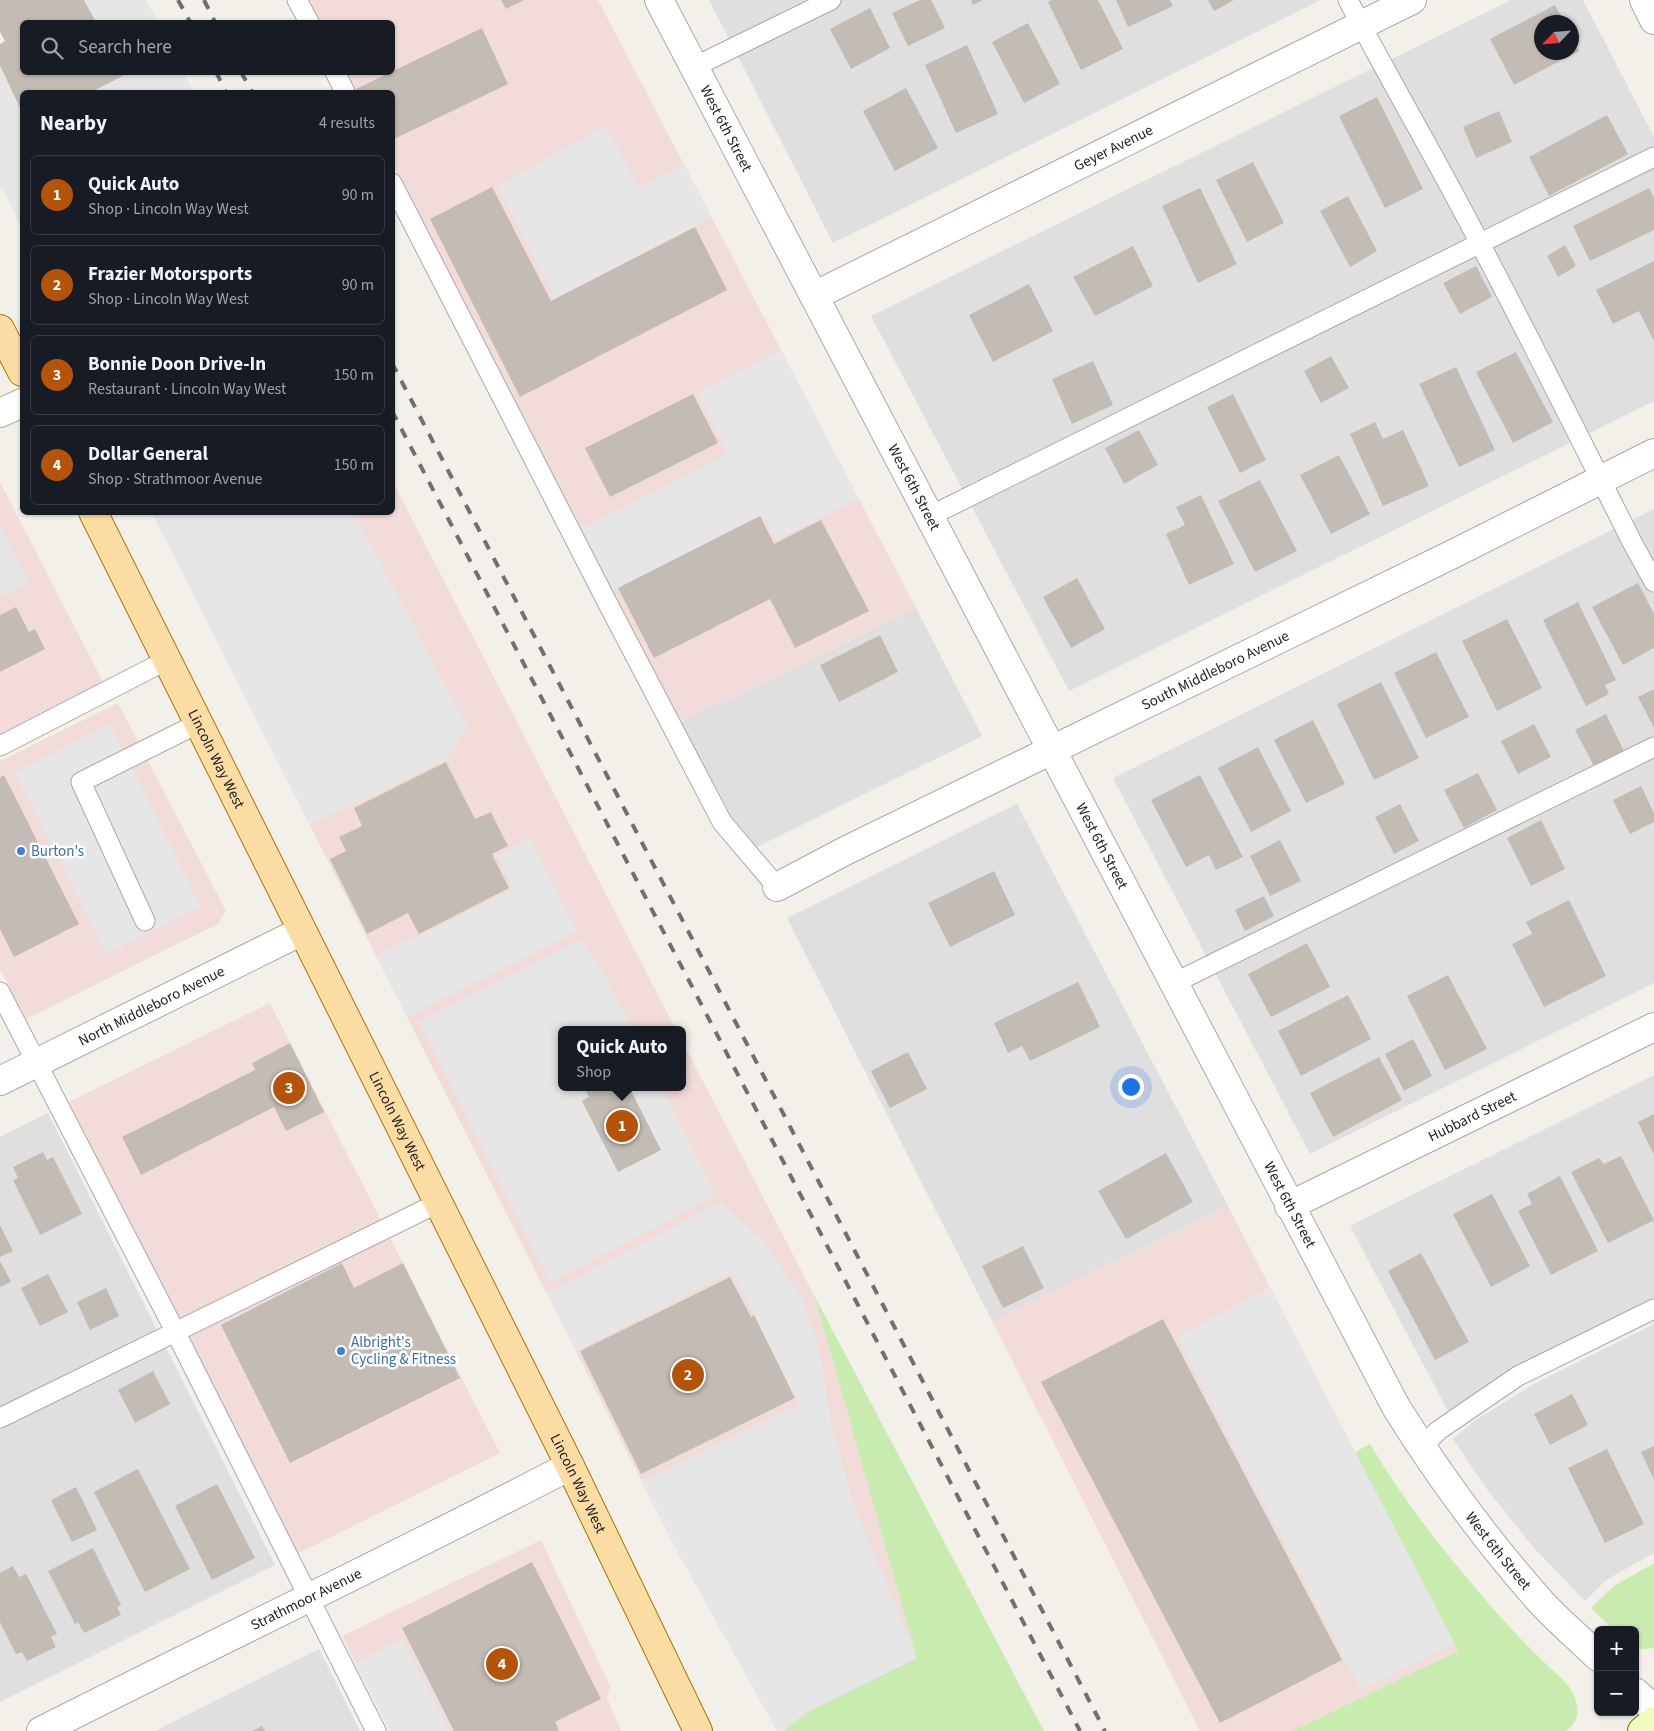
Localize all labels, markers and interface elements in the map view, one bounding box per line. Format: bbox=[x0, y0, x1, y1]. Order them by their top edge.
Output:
north arrow bbox=[1534, 15, 1579, 60]
search box bbox=[20, 20, 395, 75]
icon: search bbox=[38, 34, 66, 62]
text: Search here bbox=[78, 34, 172, 61]
street label: West 6th Street bbox=[695, 82, 757, 175]
text: Nearby bbox=[40, 108, 107, 138]
text: 4 results bbox=[319, 112, 375, 134]
street label: Geyer Avenue bbox=[1070, 120, 1157, 177]
text: Quick Auto bbox=[88, 171, 179, 198]
text: 1 bbox=[53, 184, 61, 206]
text: 90 m bbox=[342, 184, 374, 206]
text: Shop · Lincoln Way West bbox=[88, 198, 249, 220]
text: Frazier Motorsports bbox=[88, 261, 252, 288]
text: 2 bbox=[53, 274, 61, 296]
text: 90 m bbox=[342, 274, 374, 296]
text: Shop · Lincoln Way West bbox=[88, 288, 249, 310]
text: Bonnie Doon Drive-In bbox=[88, 351, 266, 378]
text: 3 bbox=[53, 364, 61, 386]
text: 150 m bbox=[334, 364, 374, 386]
text: Restaurant · Lincoln Way West bbox=[88, 378, 286, 400]
text: Dollar General bbox=[88, 441, 208, 468]
street label: West 6th Street bbox=[882, 441, 945, 534]
text: 4 bbox=[53, 454, 61, 476]
text: 150 m bbox=[334, 454, 374, 476]
text: Shop · Strathmoor Avenue bbox=[88, 468, 263, 490]
street label: South Middleboro Avenue bbox=[1138, 626, 1293, 716]
street label: Lincoln Way West bbox=[182, 706, 250, 812]
street label: West 6th Street bbox=[1070, 799, 1133, 893]
place label: Burton's bbox=[31, 841, 84, 862]
marker: Burton's bbox=[15, 845, 27, 857]
street label: North Middleboro Avenue bbox=[75, 961, 228, 1051]
popup bbox=[558, 1026, 686, 1091]
text: Quick Auto bbox=[576, 1034, 668, 1061]
text: Shop bbox=[576, 1061, 611, 1083]
street label: Lincoln Way West bbox=[363, 1068, 431, 1175]
pin: 3 bbox=[273, 1069, 305, 1107]
your location bbox=[1118, 1074, 1144, 1100]
street label: Hubbard Street bbox=[1425, 1086, 1520, 1147]
pin: 1 bbox=[606, 1107, 638, 1145]
street label: West 6th Street bbox=[1258, 1158, 1321, 1252]
place label: Albright's Cycling & Fitness bbox=[351, 1332, 456, 1370]
marker: Albright's Cycling & Fitness bbox=[335, 1345, 347, 1357]
pin: 2 bbox=[672, 1356, 704, 1394]
street label: Lincoln Way West bbox=[545, 1430, 611, 1537]
street label: West 6th Street bbox=[1460, 1508, 1536, 1595]
street label: Strathmoor Avenue bbox=[247, 1563, 365, 1636]
map controls bbox=[1594, 1626, 1639, 1716]
button: + bbox=[1594, 1626, 1639, 1671]
pin: 4 bbox=[486, 1645, 518, 1683]
button: − bbox=[1594, 1671, 1639, 1716]

